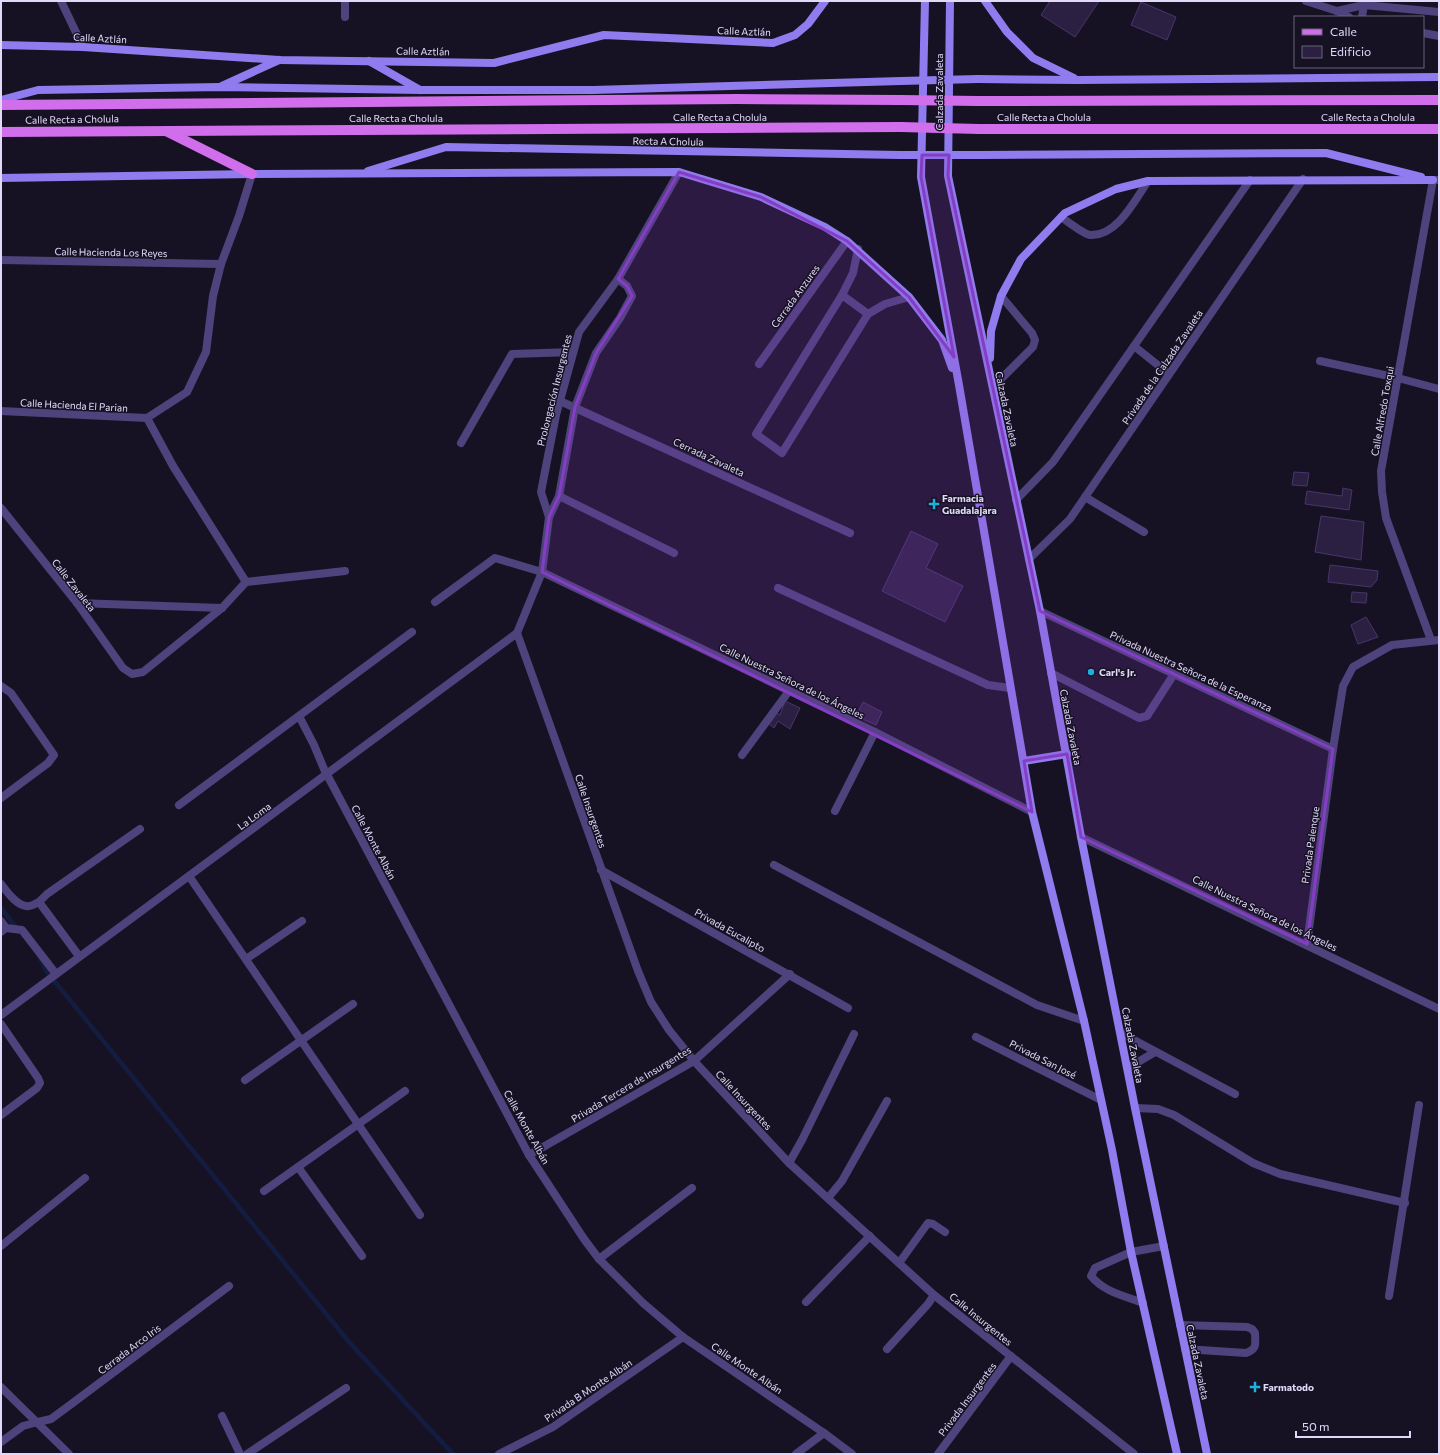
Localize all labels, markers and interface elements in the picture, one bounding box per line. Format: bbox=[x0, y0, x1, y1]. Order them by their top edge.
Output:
legend bbox=[1294, 16, 1424, 68]
street label: Calle Aztlán bbox=[717, 24, 771, 38]
text: Calle bbox=[1330, 24, 1357, 38]
street label: Calle Aztlán bbox=[73, 31, 127, 45]
text: Edificio bbox=[1330, 44, 1371, 58]
street label: Calle Aztlán bbox=[396, 45, 450, 57]
street label: Calzada Zavaleta bbox=[933, 54, 945, 130]
street label: Calle Recta a Cholula bbox=[673, 111, 767, 123]
street label: Calle Recta a Cholula bbox=[997, 111, 1091, 123]
street label: Calle Recta a Cholula bbox=[1321, 111, 1415, 123]
street label: Calle Recta a Cholula bbox=[25, 112, 119, 126]
street label: Calle Recta a Cholula bbox=[349, 112, 443, 124]
street label: Recta A Cholula bbox=[632, 134, 704, 148]
street label: Calle Hacienda Los Reyes bbox=[54, 245, 168, 259]
street label: Cerrada Anzures bbox=[768, 262, 822, 330]
street label: Privada de la Calzada Zavaleta bbox=[1119, 307, 1205, 427]
street label: Prolongación Insurgentes bbox=[534, 332, 574, 447]
street label: Calle Alfredo Toxqui bbox=[1368, 365, 1396, 457]
street label: Calzada Zavaleta bbox=[993, 370, 1021, 448]
street label: Calle Hacienda El Parian bbox=[20, 396, 128, 414]
street label: Cerrada Zavaleta bbox=[671, 435, 747, 479]
place label: Farmacia Guadalajara bbox=[942, 492, 997, 516]
marker: Farmacia Guadalajara bbox=[929, 499, 939, 509]
street label: Calle Zavaleta bbox=[50, 556, 98, 614]
street label: Privada Nuestra Señora de la Esperanza bbox=[1108, 628, 1274, 714]
street label: Calle Nuestra Señora de los Ángeles bbox=[718, 641, 867, 722]
place label: Carl's Jr. bbox=[1099, 666, 1137, 678]
marker: Carl's Jr. bbox=[1086, 667, 1096, 677]
street label: Calzada Zavaleta bbox=[1058, 688, 1084, 766]
street label: Calle Insurgentes bbox=[573, 773, 609, 850]
street label: La Loma bbox=[235, 800, 273, 832]
street label: Calle Monte Albán bbox=[349, 802, 399, 882]
street label: Privada Palenque bbox=[1299, 806, 1321, 884]
street label: Calle Nuestra Señora de los Ángeles bbox=[1191, 873, 1340, 954]
street label: Privada Eucalipto bbox=[693, 906, 767, 954]
street label: Calzada Zavaleta bbox=[1120, 1006, 1146, 1084]
street label: Privada San José bbox=[1008, 1037, 1078, 1081]
street label: Privada Tercera de Insurgentes bbox=[569, 1043, 694, 1125]
street label: Calle Insurgentes bbox=[713, 1068, 775, 1133]
street label: Calle Monte Albán bbox=[502, 1088, 552, 1166]
street label: Calle Insurgentes bbox=[947, 1290, 1015, 1348]
street label: Cerrada Arco Iris bbox=[95, 1321, 163, 1377]
street label: Calzada Zavaleta bbox=[1184, 1323, 1212, 1401]
street label: Calle Monte Albán bbox=[709, 1340, 785, 1396]
street label: Privada B Monte Albán bbox=[542, 1356, 634, 1424]
street label: Privada Insurgentes bbox=[935, 1360, 999, 1438]
place label: Farmatodo bbox=[1263, 1381, 1314, 1393]
marker: Farmatodo bbox=[1250, 1382, 1260, 1392]
scale bar bbox=[1296, 1413, 1410, 1439]
text: 50 m bbox=[1302, 1419, 1330, 1433]

